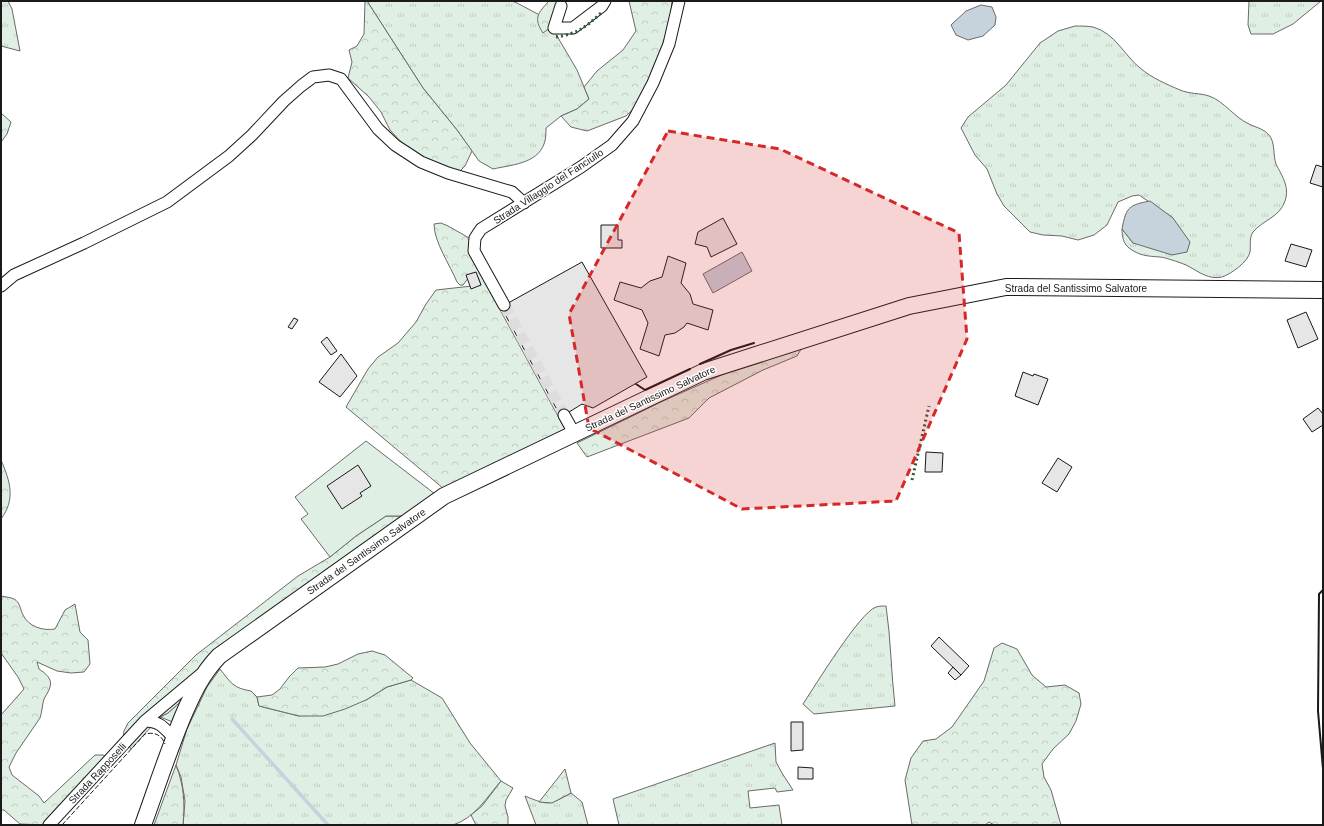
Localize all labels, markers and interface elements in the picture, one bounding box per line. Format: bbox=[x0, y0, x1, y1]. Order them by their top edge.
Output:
street label: Strada Villaggio del Fanciullo bbox=[491, 147, 606, 226]
street label: Strada del Santissimo Salvatore bbox=[1005, 283, 1148, 294]
street label: Strada del Santissimo Salvatore bbox=[583, 363, 717, 434]
street label: Strada del Santissimo Salvatore bbox=[305, 506, 428, 597]
street label: Strada Rapposelli bbox=[66, 741, 128, 806]

